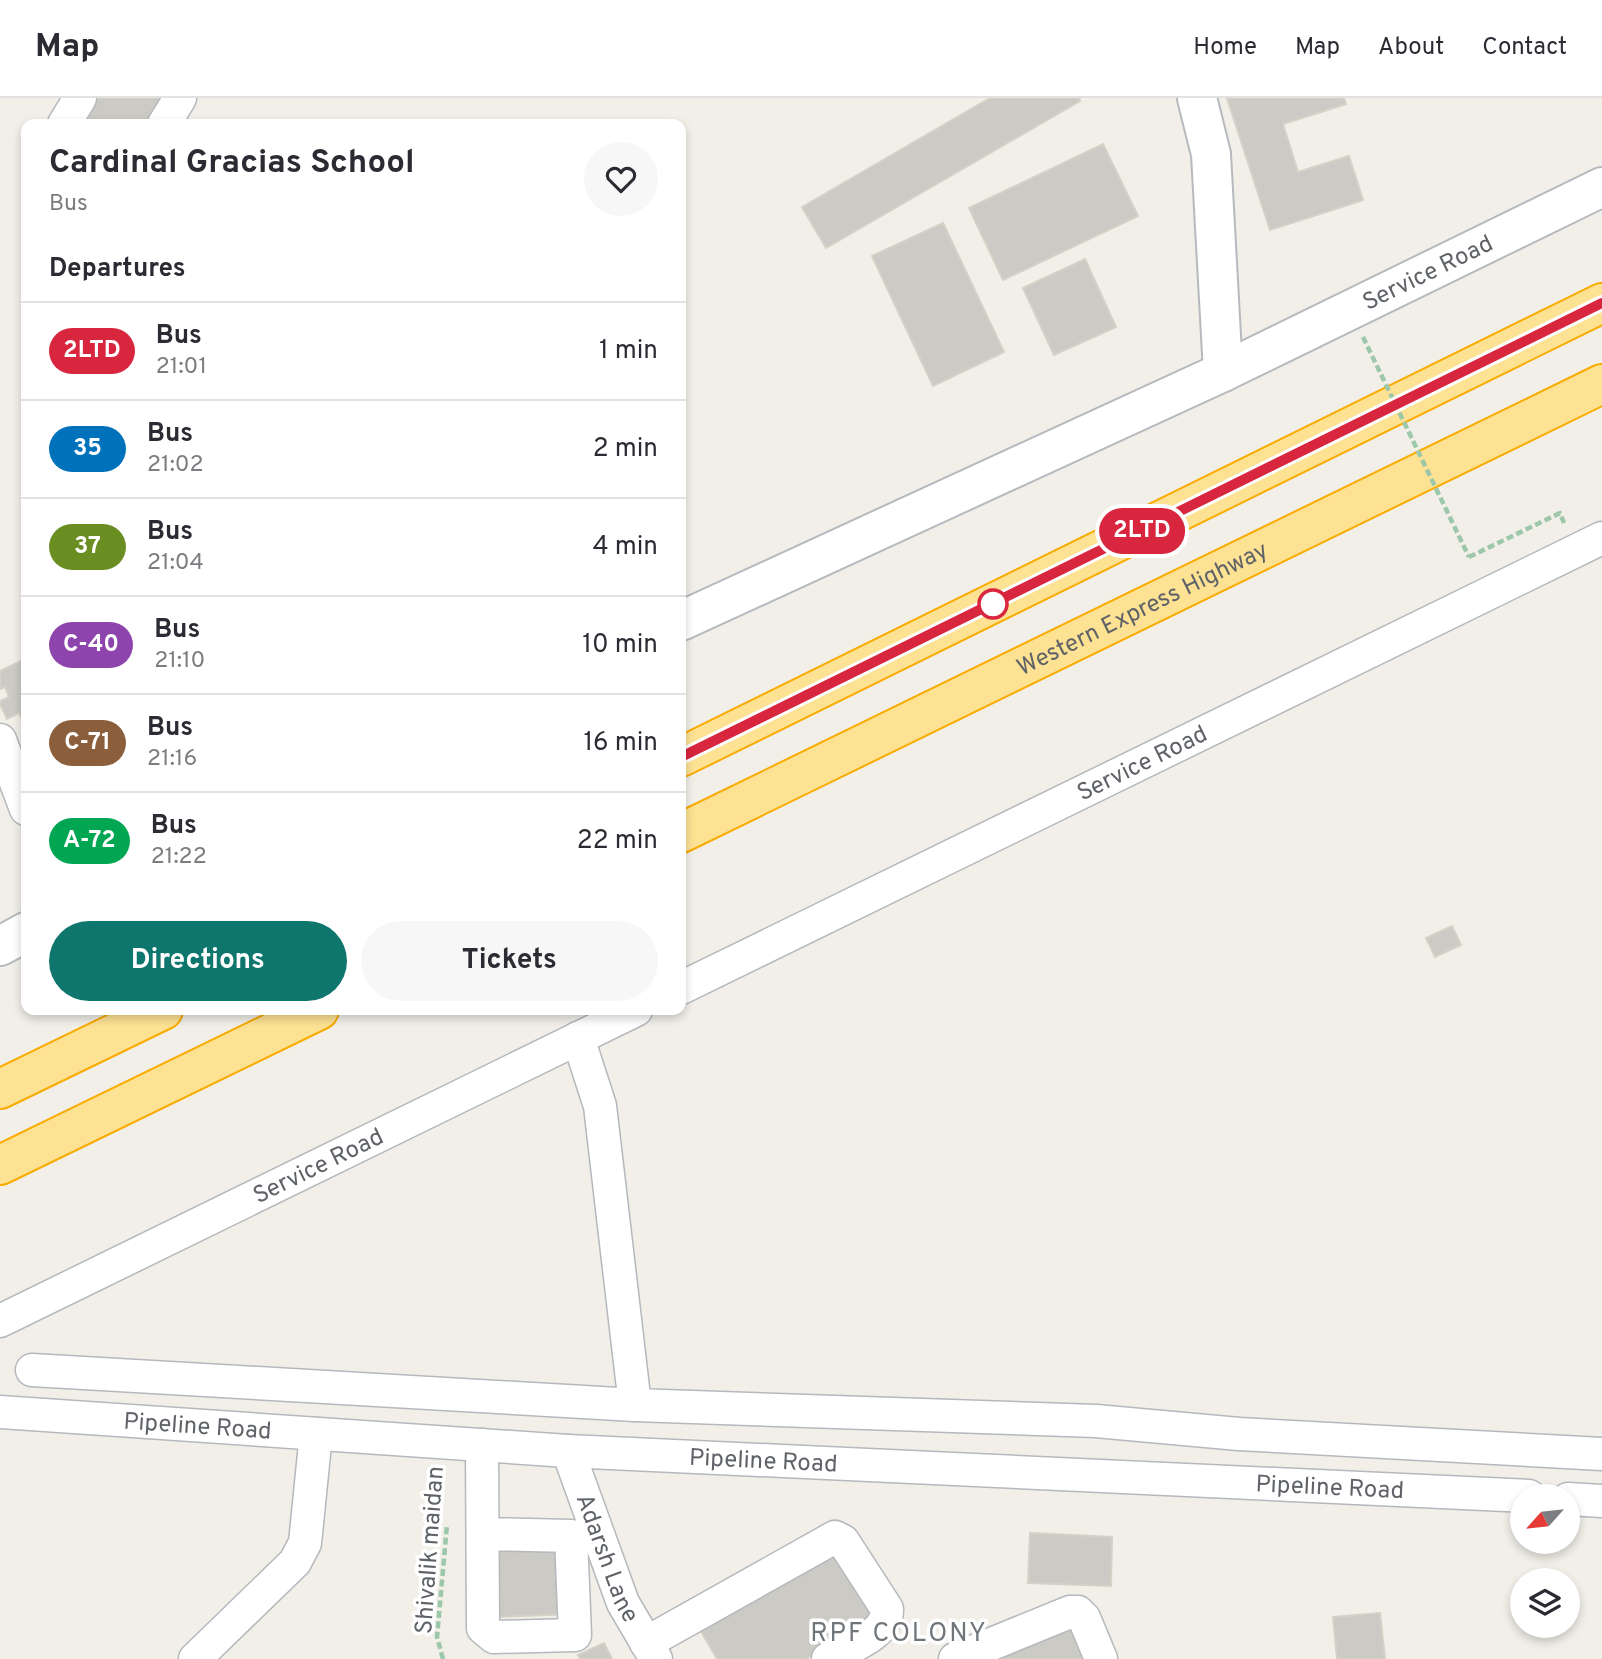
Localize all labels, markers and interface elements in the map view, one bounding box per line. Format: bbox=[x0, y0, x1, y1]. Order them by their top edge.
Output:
text: Map bbox=[35, 27, 99, 69]
text: Home bbox=[1193, 33, 1257, 63]
text: Map bbox=[1295, 33, 1340, 63]
text: About bbox=[1378, 33, 1444, 63]
text: Contact bbox=[1482, 33, 1567, 63]
button: heart bbox=[584, 142, 658, 216]
text: Cardinal Gracias School bbox=[49, 143, 415, 185]
text: Bus bbox=[49, 190, 88, 219]
street label: Service Road bbox=[1358, 229, 1498, 318]
text: Departures bbox=[49, 253, 186, 286]
text: Bus bbox=[156, 320, 202, 353]
text: 1 min bbox=[599, 335, 658, 368]
text: 2LTD bbox=[63, 336, 121, 366]
text: 21:01 bbox=[156, 353, 207, 382]
text: Bus bbox=[147, 418, 193, 451]
text: 2 min bbox=[593, 433, 658, 466]
text: 35 bbox=[73, 434, 102, 464]
text: 21:02 bbox=[147, 451, 204, 480]
line badge: 2LTD bbox=[1093, 508, 1191, 554]
text: Bus bbox=[147, 516, 193, 549]
text: 2LTD bbox=[1113, 516, 1171, 546]
text: 4 min bbox=[592, 531, 658, 564]
text: 37 bbox=[74, 532, 101, 562]
street label: Western Express Highway bbox=[1012, 536, 1273, 684]
text: 21:04 bbox=[147, 549, 204, 578]
unlabelled marker bbox=[978, 589, 1008, 619]
text: Bus bbox=[154, 614, 200, 647]
text: 10 min bbox=[582, 629, 658, 662]
text: C-40 bbox=[63, 630, 119, 660]
text: 21:10 bbox=[154, 647, 205, 676]
text: Bus bbox=[147, 712, 193, 745]
street label: Service Road bbox=[1073, 720, 1213, 809]
text: 16 min bbox=[583, 727, 658, 760]
text: C-71 bbox=[64, 728, 111, 758]
text: 21:16 bbox=[147, 745, 197, 774]
text: Bus bbox=[151, 810, 197, 843]
text: 22 min bbox=[577, 825, 658, 858]
text: A-72 bbox=[63, 826, 116, 856]
text: 21:22 bbox=[151, 843, 207, 872]
button: Directions bbox=[49, 921, 347, 1001]
button: Tickets bbox=[361, 921, 658, 1001]
street label: Service Road bbox=[249, 1123, 389, 1212]
street label: Pipeline Road bbox=[122, 1408, 273, 1448]
street label: Pipeline Road bbox=[688, 1444, 838, 1481]
street label: Shivalik maidan bbox=[410, 1465, 452, 1635]
street label: Pipeline Road bbox=[1255, 1470, 1405, 1507]
north arrow bbox=[1510, 1484, 1580, 1554]
map controls bbox=[1510, 1484, 1580, 1638]
street label: Adarsh Lane bbox=[568, 1490, 644, 1629]
button: layers bbox=[1510, 1568, 1580, 1638]
district label: RPF COLONY bbox=[810, 1618, 988, 1651]

